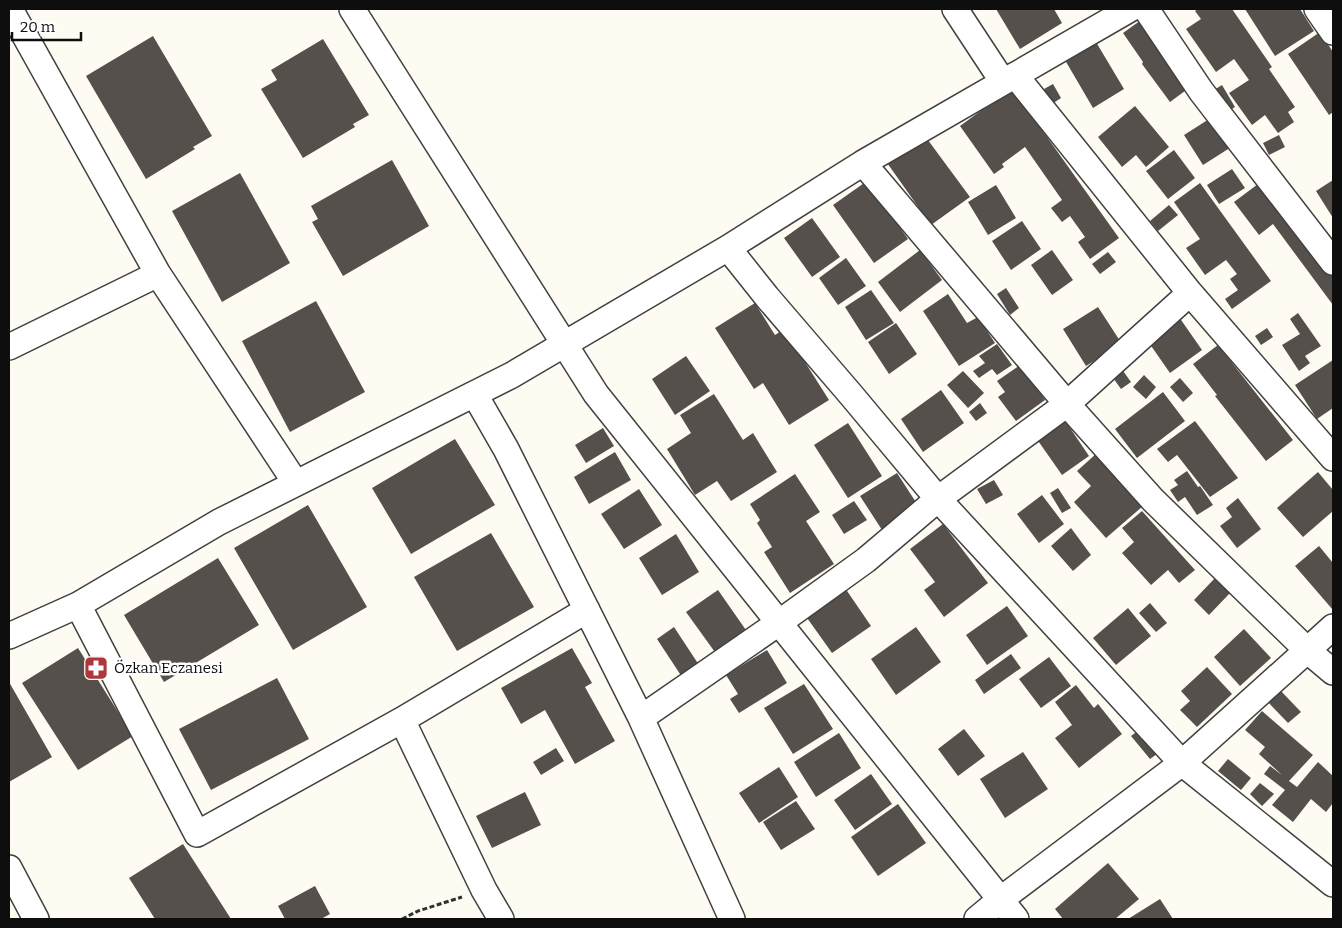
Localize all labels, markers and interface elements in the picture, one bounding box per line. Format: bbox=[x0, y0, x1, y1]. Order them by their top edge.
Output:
scale bar bbox=[12, 10, 81, 42]
text: 20 m bbox=[20, 18, 56, 36]
pharmacy icon: Özkan Eczanesi bbox=[83, 655, 109, 681]
place label: Özkan Eczanesi bbox=[114, 659, 223, 677]

